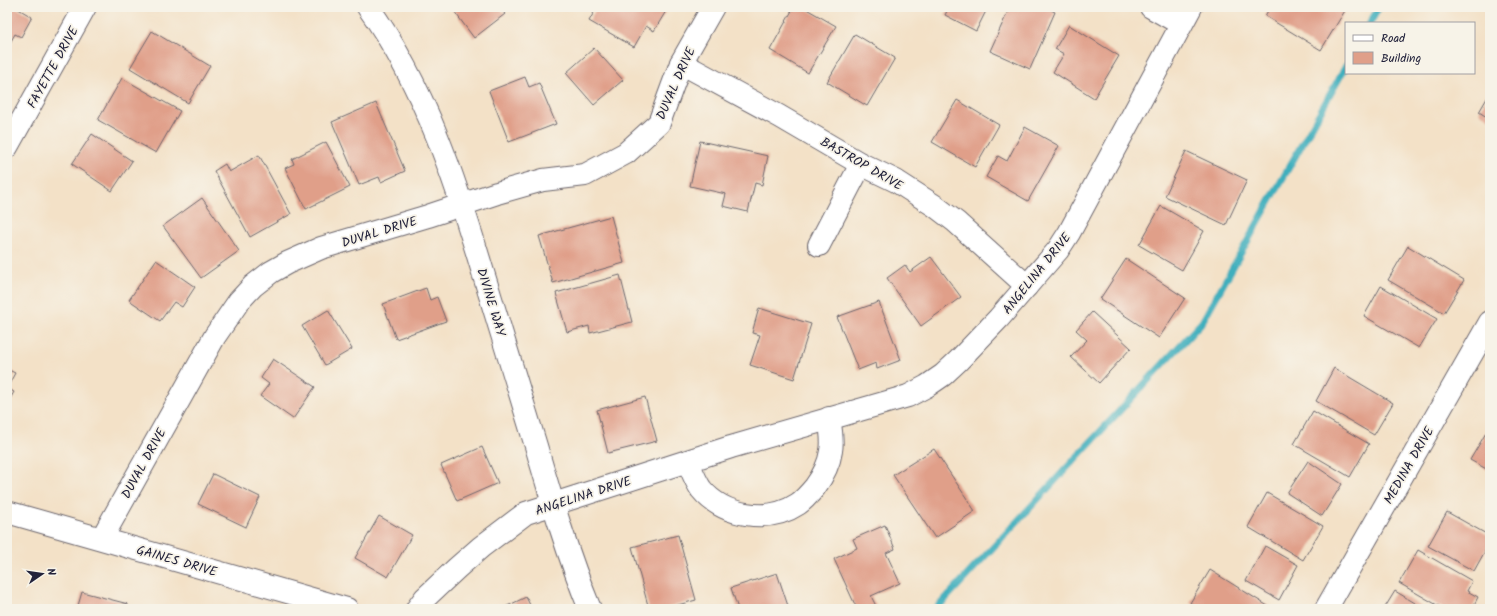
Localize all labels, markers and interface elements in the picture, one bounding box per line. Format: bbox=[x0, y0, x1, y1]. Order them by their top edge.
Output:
street label: FAYETTE DRIVE bbox=[22, 22, 85, 113]
legend bbox=[1345, 22, 1475, 74]
text: Road bbox=[1381, 29, 1406, 48]
street label: DUVAL DRIVE bbox=[651, 43, 702, 123]
text: Building bbox=[1381, 49, 1421, 68]
street label: BASTROP DRIVE bbox=[816, 132, 907, 197]
street label: DUVAL DRIVE bbox=[339, 211, 420, 254]
street label: ANGELINA DRIVE bbox=[998, 228, 1077, 319]
street label: DIVINE WAY bbox=[470, 266, 511, 340]
street label: MEDINA DRIVE bbox=[1379, 423, 1440, 509]
street label: DUVAL DRIVE bbox=[116, 424, 173, 503]
street label: ANGELINA DRIVE bbox=[533, 471, 635, 522]
street label: GAINES DRIVE bbox=[134, 540, 220, 583]
north arrow bbox=[22, 554, 62, 594]
text: N bbox=[41, 567, 60, 577]

